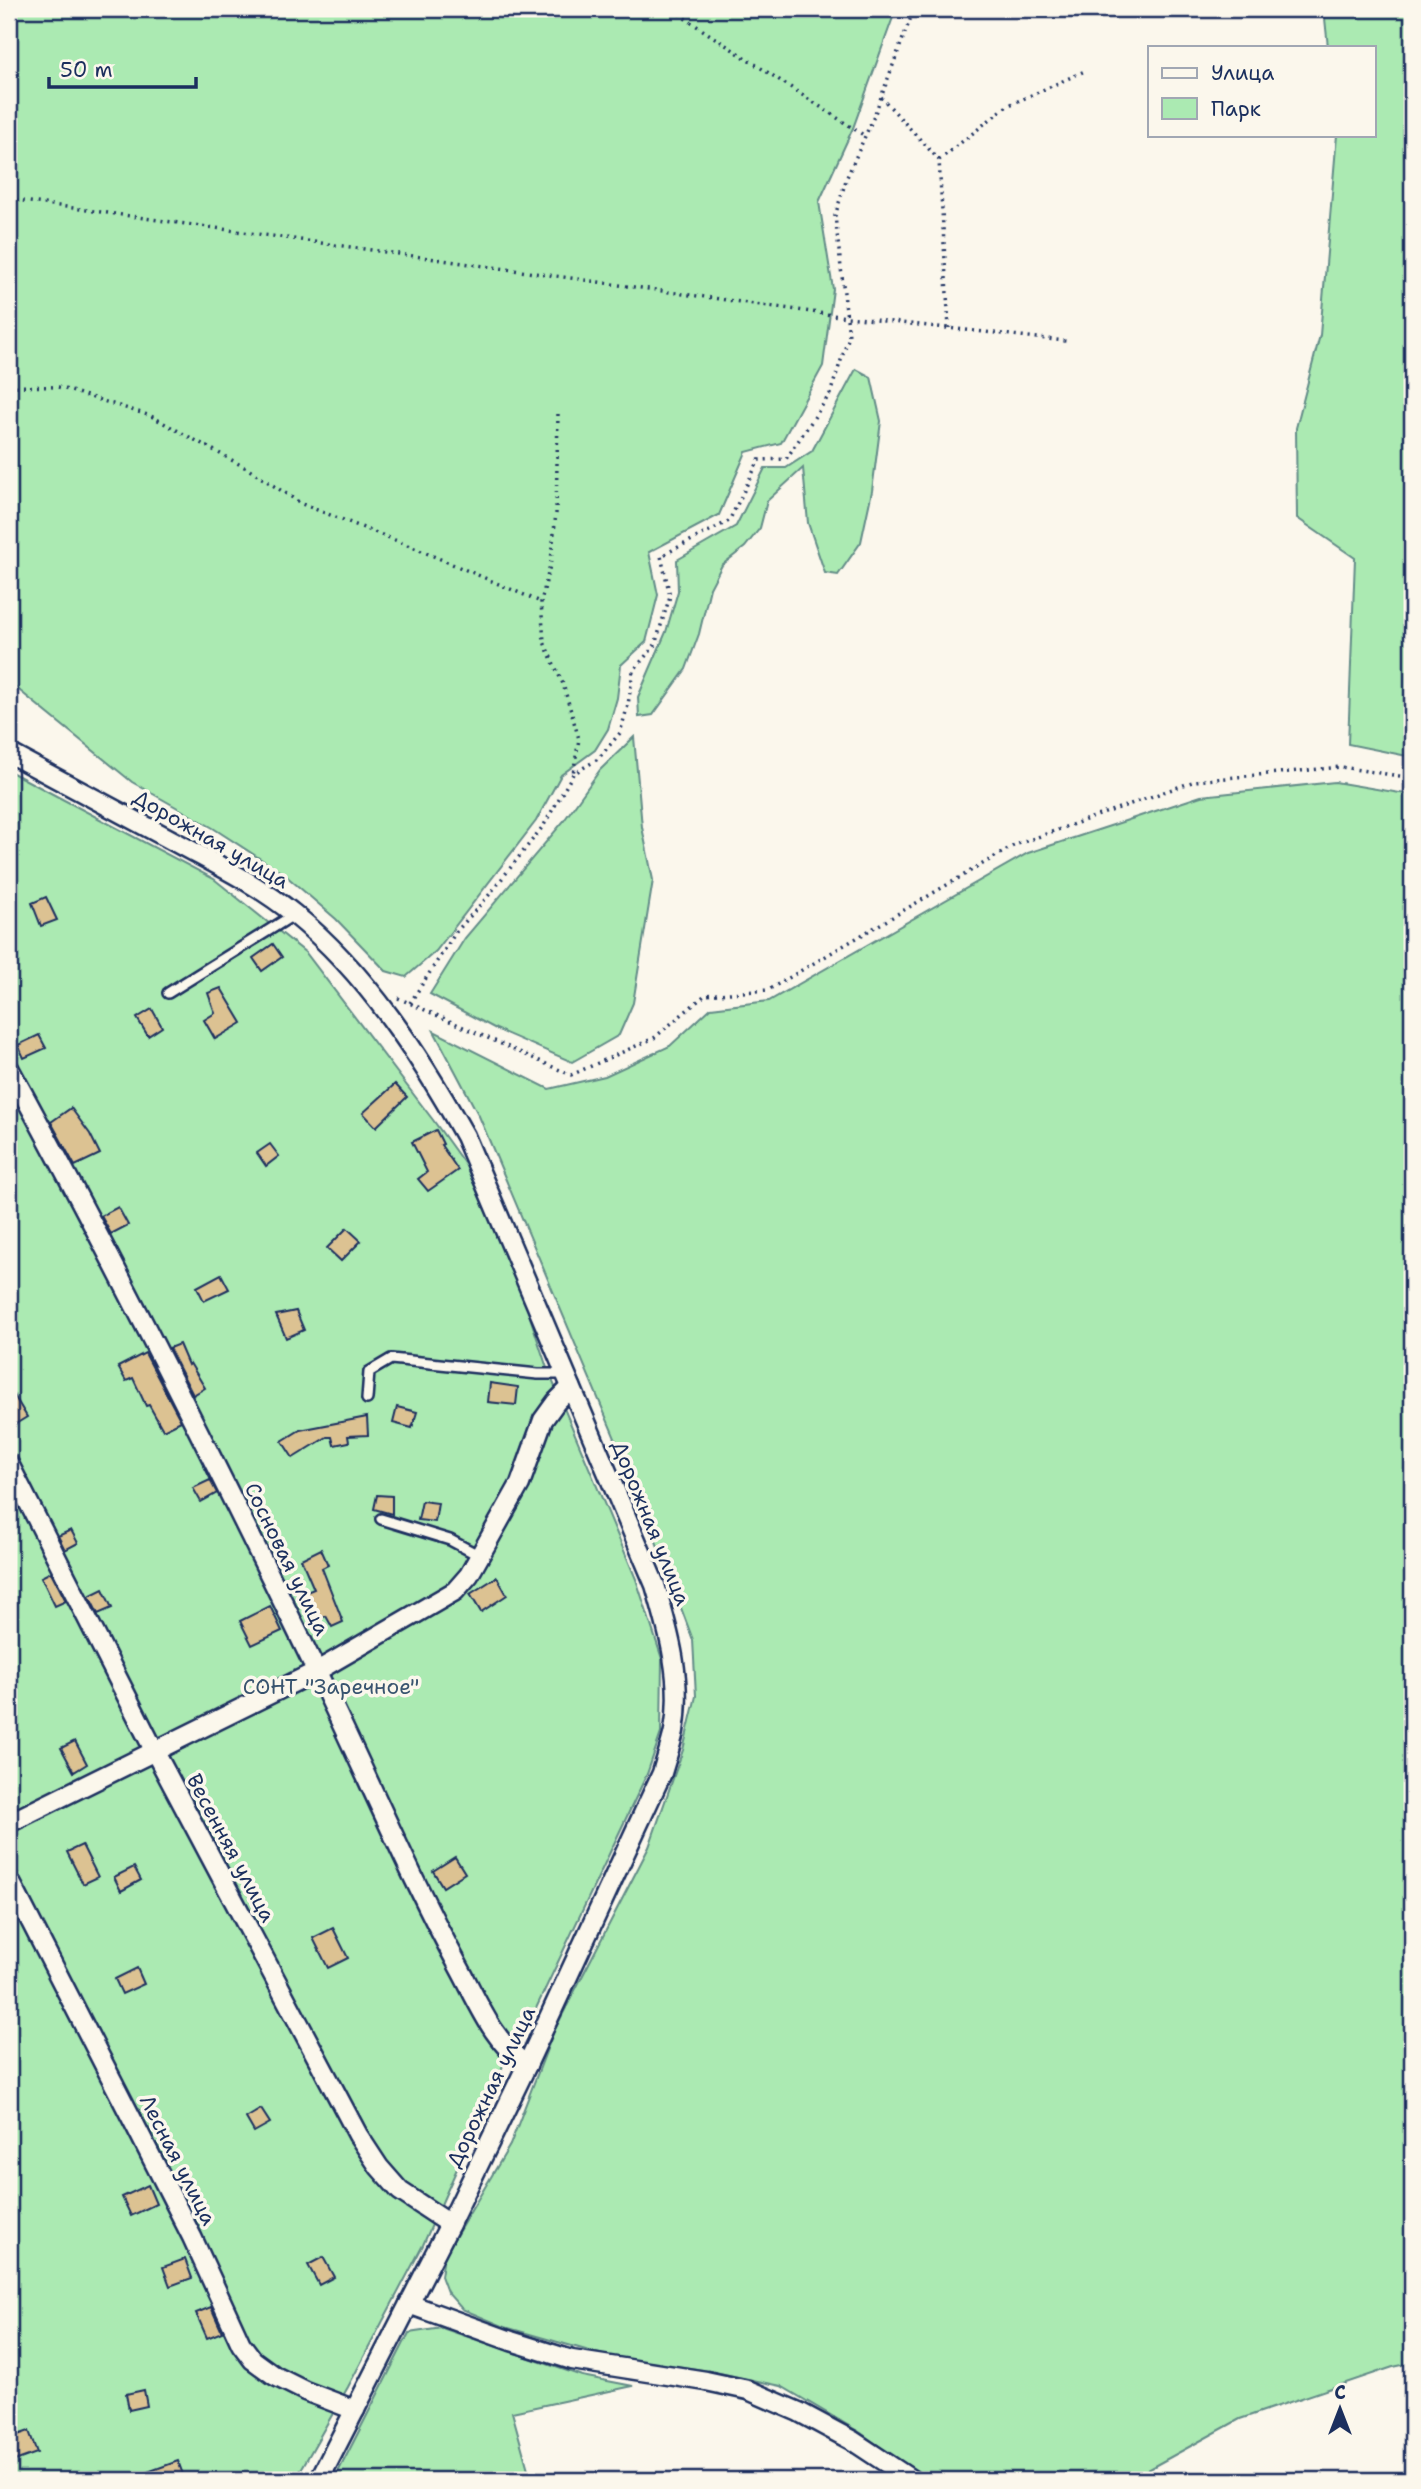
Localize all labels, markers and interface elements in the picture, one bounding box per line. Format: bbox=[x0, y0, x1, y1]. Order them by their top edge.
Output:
scale bar bbox=[49, 46, 196, 90]
legend bbox=[1148, 46, 1376, 136]
text: 50 m bbox=[60, 56, 113, 84]
text: Улица bbox=[1211, 59, 1274, 87]
text: Парк bbox=[1211, 95, 1261, 123]
street label: Дорожная улица bbox=[128, 783, 294, 895]
street label: Дорожная улица bbox=[605, 1436, 697, 1610]
street label: Сосновая улица bbox=[238, 1478, 336, 1640]
park label: СОНТ "Заречное" bbox=[243, 1673, 419, 1701]
street label: Весенняя улица bbox=[180, 1769, 282, 1927]
street label: Дорожная улица bbox=[440, 2002, 542, 2172]
street label: Лесная улица bbox=[133, 2090, 223, 2230]
north arrow bbox=[1306, 2374, 1376, 2444]
text: С bbox=[1334, 2380, 1346, 2405]

